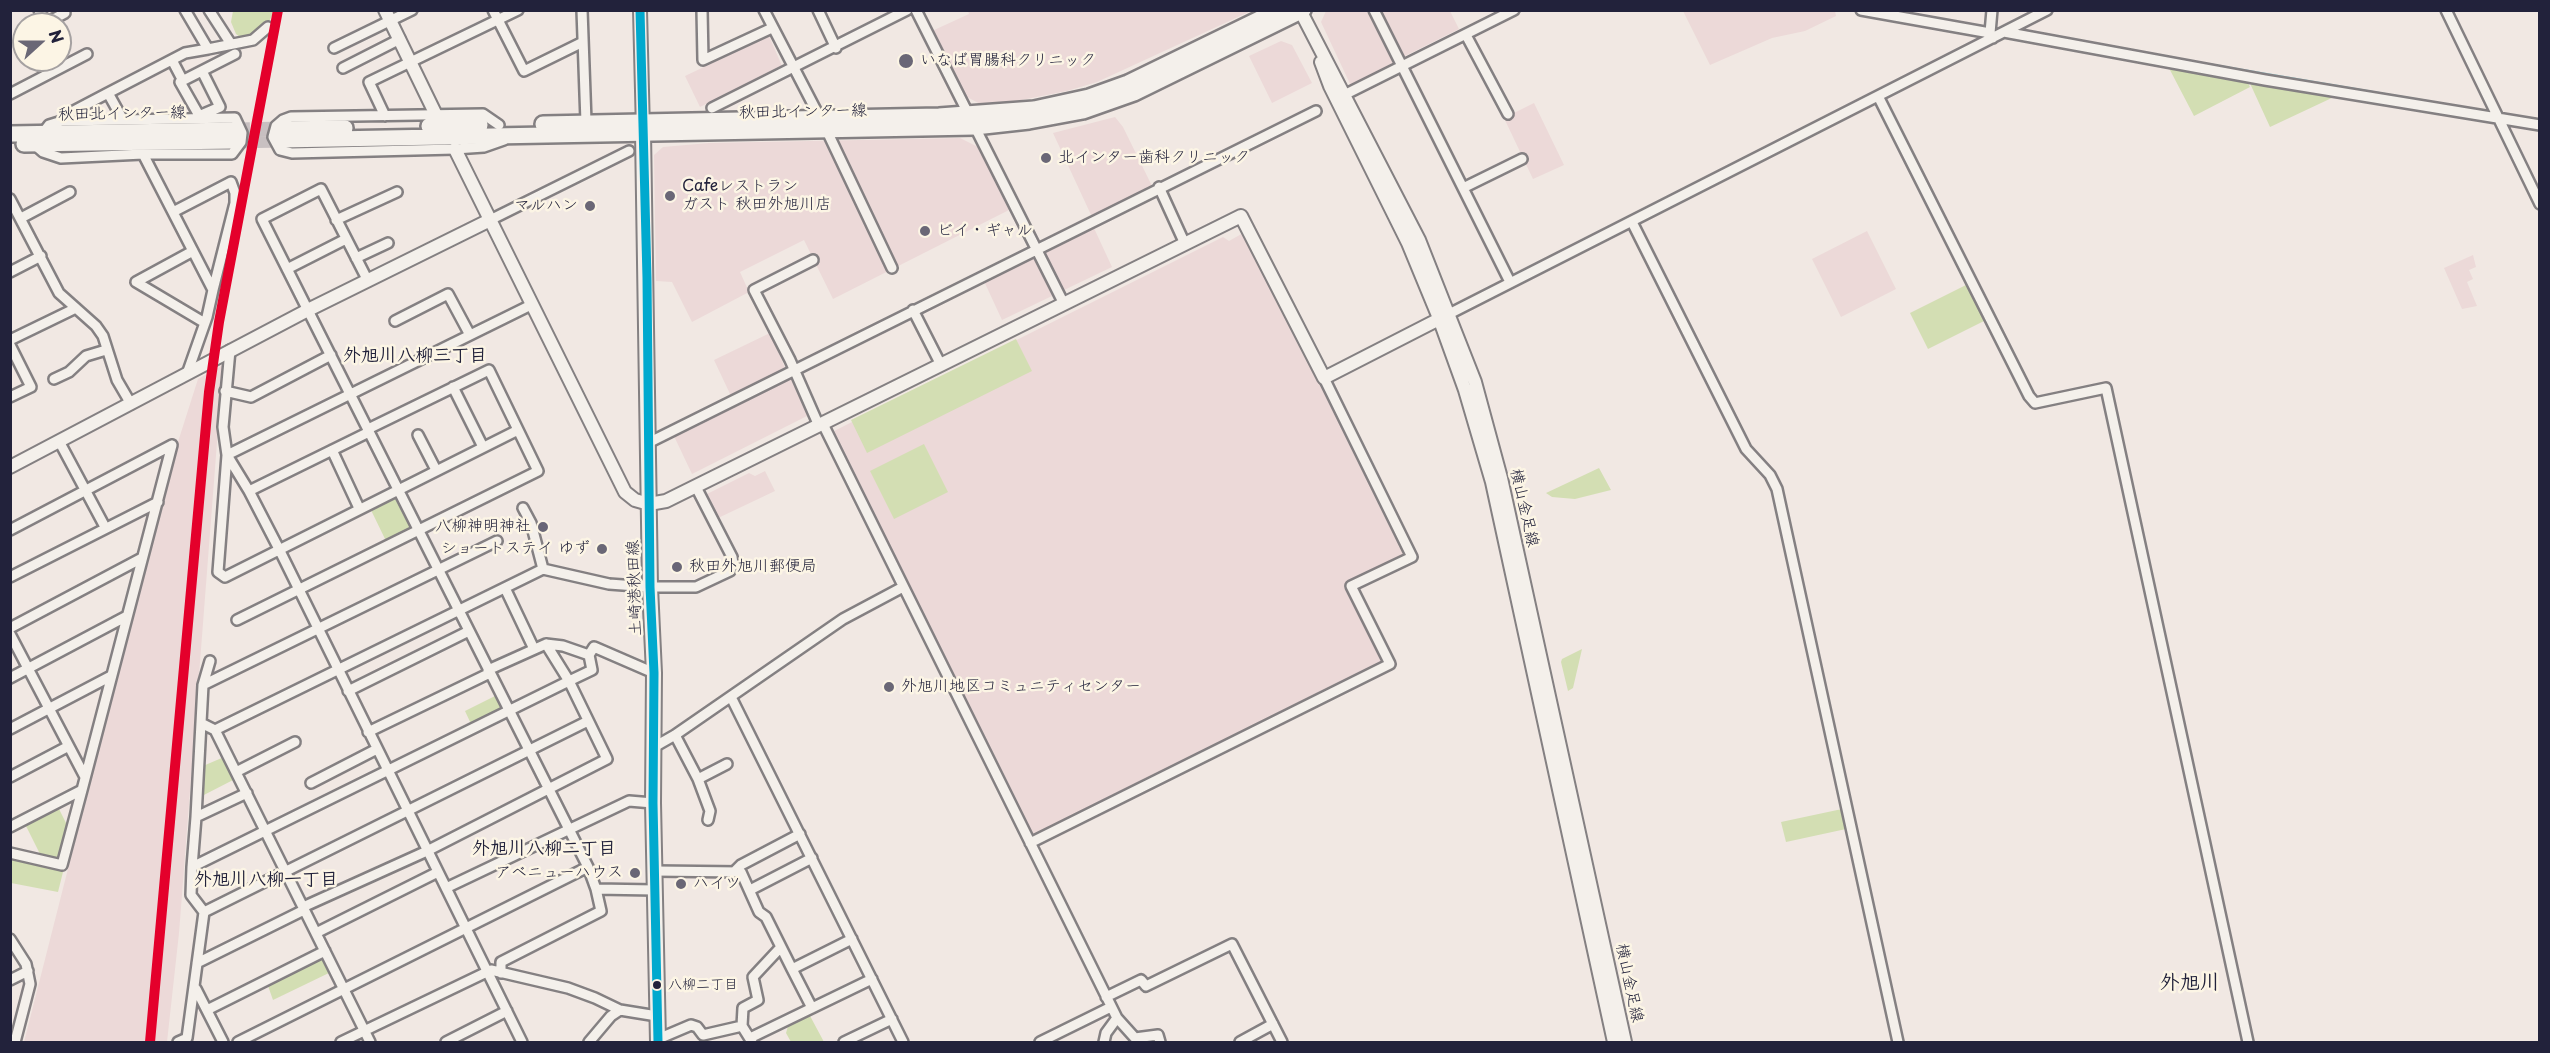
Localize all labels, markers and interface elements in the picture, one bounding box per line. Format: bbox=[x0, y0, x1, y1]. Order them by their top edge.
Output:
north arrow bbox=[12, 12, 72, 72]
text: N bbox=[43, 26, 70, 46]
place label: いなば胃腸科クリニック bbox=[920, 51, 1096, 71]
marker: いなば胃腸科クリニック bbox=[897, 52, 915, 70]
street label: 秋田北インター線 bbox=[739, 101, 867, 123]
street label: 秋田北インター線 bbox=[58, 103, 186, 125]
place label: 北インター歯科クリニック bbox=[1058, 148, 1250, 168]
marker: 北インター歯科クリニック bbox=[1039, 151, 1053, 165]
place label: Cafeレストラン ガスト 秋田外旭川店 bbox=[682, 177, 831, 215]
marker: Cafeレストラン ガスト 秋田外旭川店 bbox=[663, 189, 677, 203]
place label: マルハン bbox=[514, 196, 578, 216]
marker: マルハン bbox=[583, 199, 597, 213]
place label: ビイ・ギャル bbox=[937, 221, 1033, 241]
marker: ビイ・ギャル bbox=[918, 224, 932, 238]
district label: 外旭川八柳三丁目 bbox=[343, 345, 487, 367]
street label: 横山金足線 bbox=[1506, 467, 1542, 549]
place label: 八柳神明神社 bbox=[435, 517, 531, 537]
marker: 八柳神明神社 bbox=[536, 520, 550, 534]
place label: ショートステイ ゆず bbox=[441, 539, 590, 559]
street label: 土崎港秋田線 bbox=[624, 540, 646, 636]
marker: ショートステイ ゆず bbox=[595, 542, 609, 556]
place label: 秋田外旭川郵便局 bbox=[689, 557, 817, 577]
marker: 秋田外旭川郵便局 bbox=[670, 560, 684, 574]
place label: 外旭川地区コミュニティセンター bbox=[901, 677, 1141, 697]
marker: 外旭川地区コミュニティセンター bbox=[882, 680, 896, 694]
district label: 外旭川八柳二丁目 bbox=[472, 838, 616, 860]
place label: アベニューハウス bbox=[495, 863, 623, 883]
marker: アベニューハウス bbox=[628, 866, 642, 880]
district label: 外旭川八柳一丁目 bbox=[194, 869, 338, 891]
place label: ハイツ bbox=[693, 874, 741, 894]
marker: ハイツ bbox=[674, 877, 688, 891]
street label: 横山金足線 bbox=[1611, 942, 1647, 1024]
district label: 外旭川 bbox=[2160, 971, 2220, 995]
place label: 八柳二丁目 bbox=[668, 977, 738, 993]
marker: 八柳二丁目 bbox=[651, 979, 663, 991]

